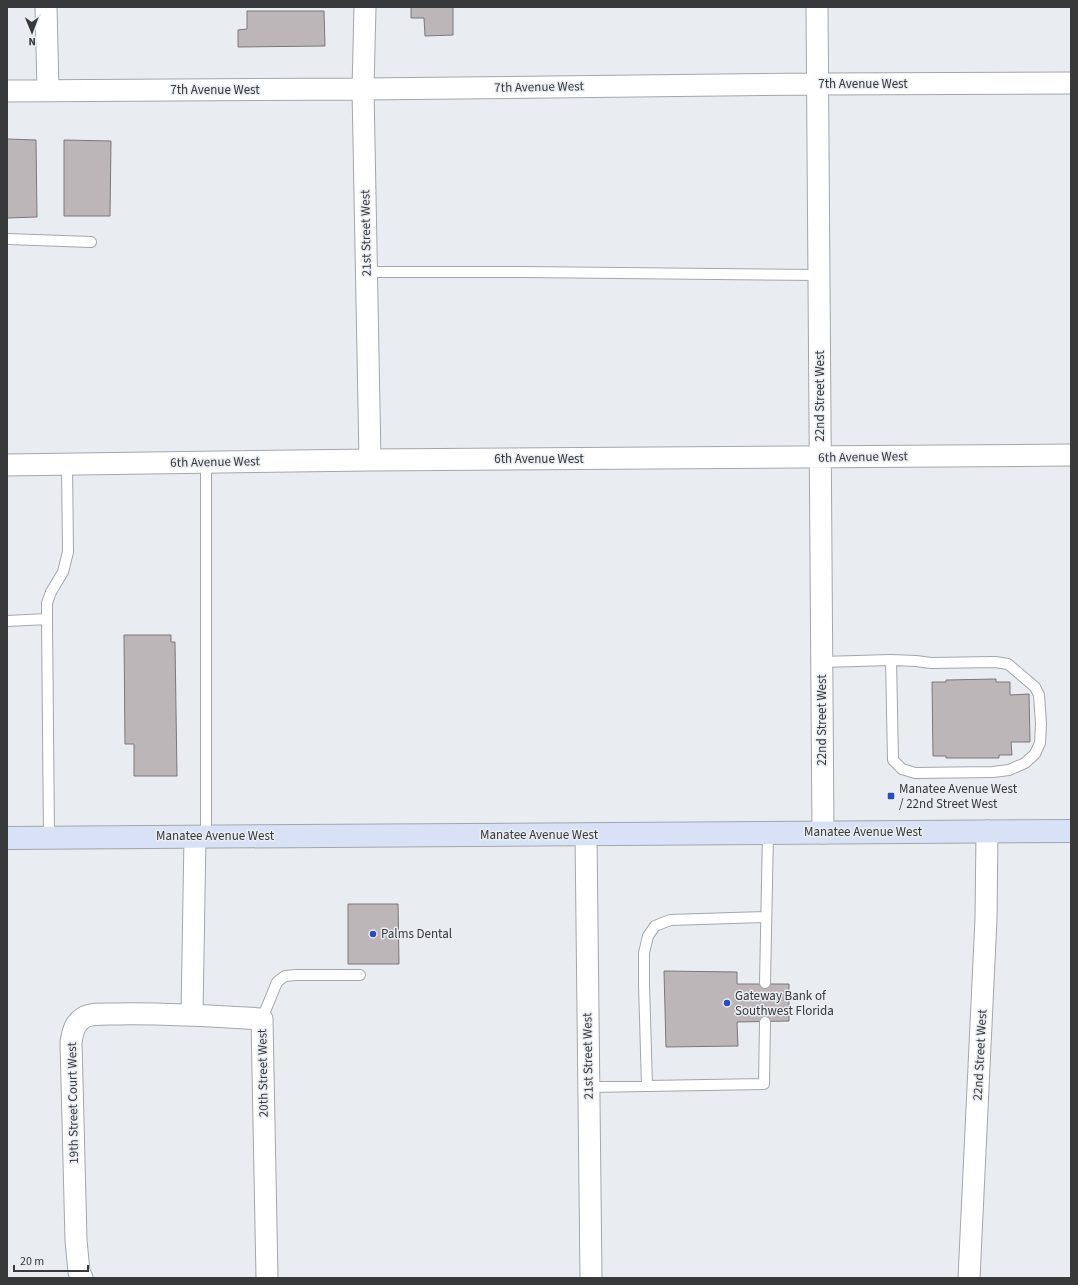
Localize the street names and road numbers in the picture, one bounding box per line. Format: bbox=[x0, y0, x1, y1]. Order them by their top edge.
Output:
street label: 7th Avenue West bbox=[818, 75, 908, 93]
street label: 7th Avenue West bbox=[494, 77, 584, 97]
street label: 7th Avenue West bbox=[170, 81, 260, 99]
street label: 21st Street West bbox=[356, 189, 376, 276]
street label: 22nd Street West bbox=[811, 350, 829, 442]
street label: 6th Avenue West bbox=[818, 447, 908, 467]
street label: 6th Avenue West bbox=[494, 450, 584, 468]
street label: 6th Avenue West bbox=[170, 452, 260, 472]
street label: 22nd Street West bbox=[813, 674, 831, 766]
street label: Manatee Avenue West bbox=[804, 823, 923, 841]
street label: Manatee Avenue West bbox=[480, 826, 599, 844]
street label: Manatee Avenue West bbox=[156, 827, 275, 845]
street label: 22nd Street West bbox=[969, 1008, 991, 1101]
street label: 21st Street West bbox=[578, 1012, 598, 1099]
street label: 20th Street West bbox=[253, 1028, 273, 1117]
street label: 19th Street Court West bbox=[63, 1042, 83, 1164]

